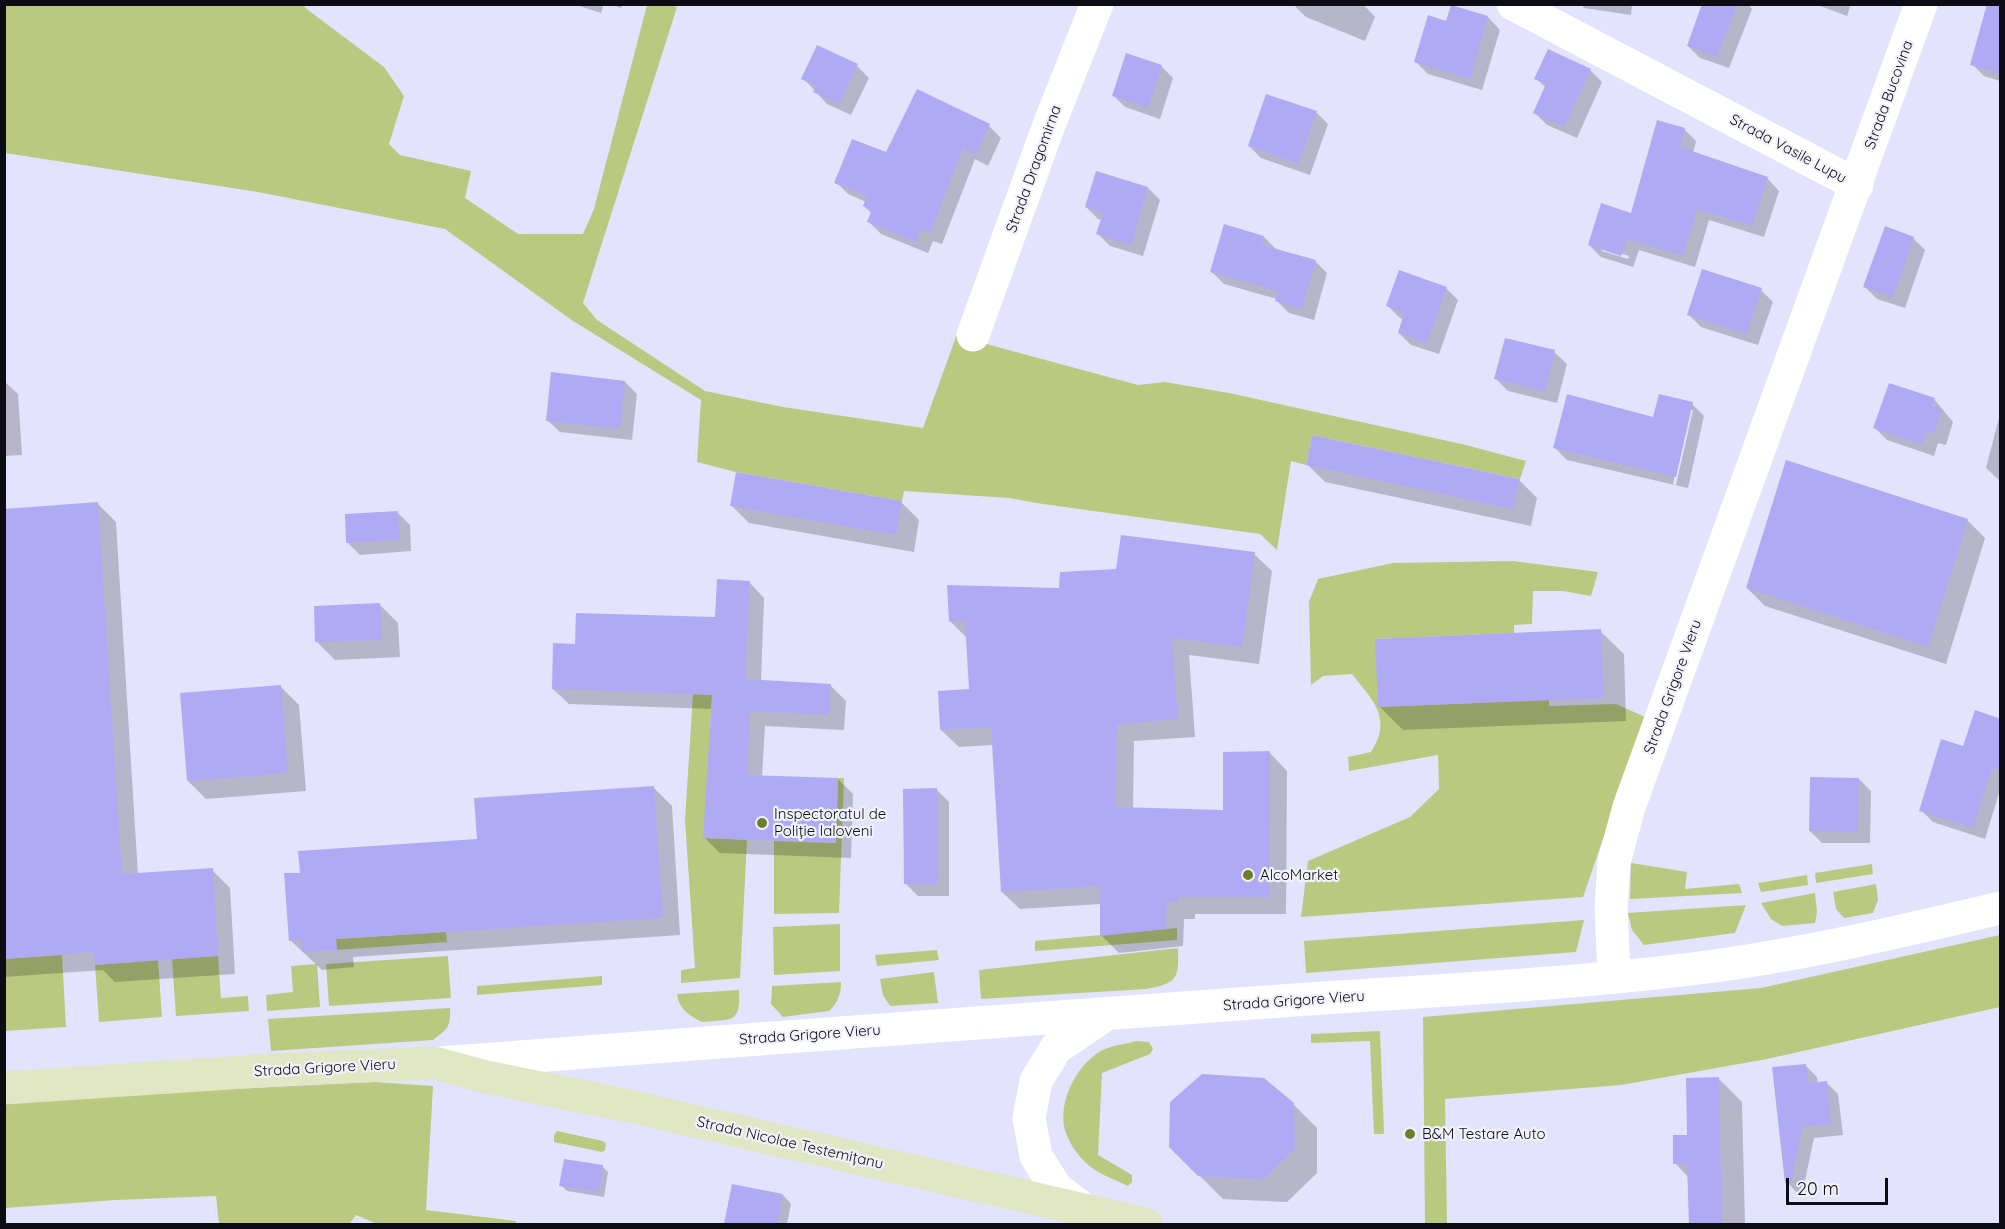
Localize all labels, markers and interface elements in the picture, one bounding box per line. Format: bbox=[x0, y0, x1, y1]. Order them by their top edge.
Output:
street label: Strada Bucovina bbox=[1861, 38, 1917, 152]
street label: Strada Dragomirna bbox=[1003, 103, 1065, 235]
street label: Strada Vasile Lupu bbox=[1727, 111, 1849, 187]
street label: Strada Grigore Vieru bbox=[1640, 617, 1706, 757]
place label: Inspectoratul de Poliție Ialoveni bbox=[774, 805, 886, 840]
marker: Inspectoratul de Poliție Ialoveni bbox=[755, 816, 769, 830]
place label: AlcoMarket bbox=[1260, 866, 1338, 884]
marker: AlcoMarket bbox=[1241, 868, 1255, 882]
street label: Strada Grigore Vieru bbox=[1223, 987, 1365, 1015]
street label: Strada Grigore Vieru bbox=[739, 1021, 881, 1049]
street label: Strada Grigore Vieru bbox=[254, 1055, 396, 1081]
street label: Strada Nicolae Testemițanu bbox=[695, 1113, 885, 1173]
place label: B&M Testare Auto bbox=[1422, 1125, 1546, 1143]
marker: B&M Testare Auto bbox=[1403, 1127, 1417, 1141]
scale bar bbox=[1789, 1166, 1891, 1204]
text: 20 m bbox=[1797, 1177, 1839, 1200]

